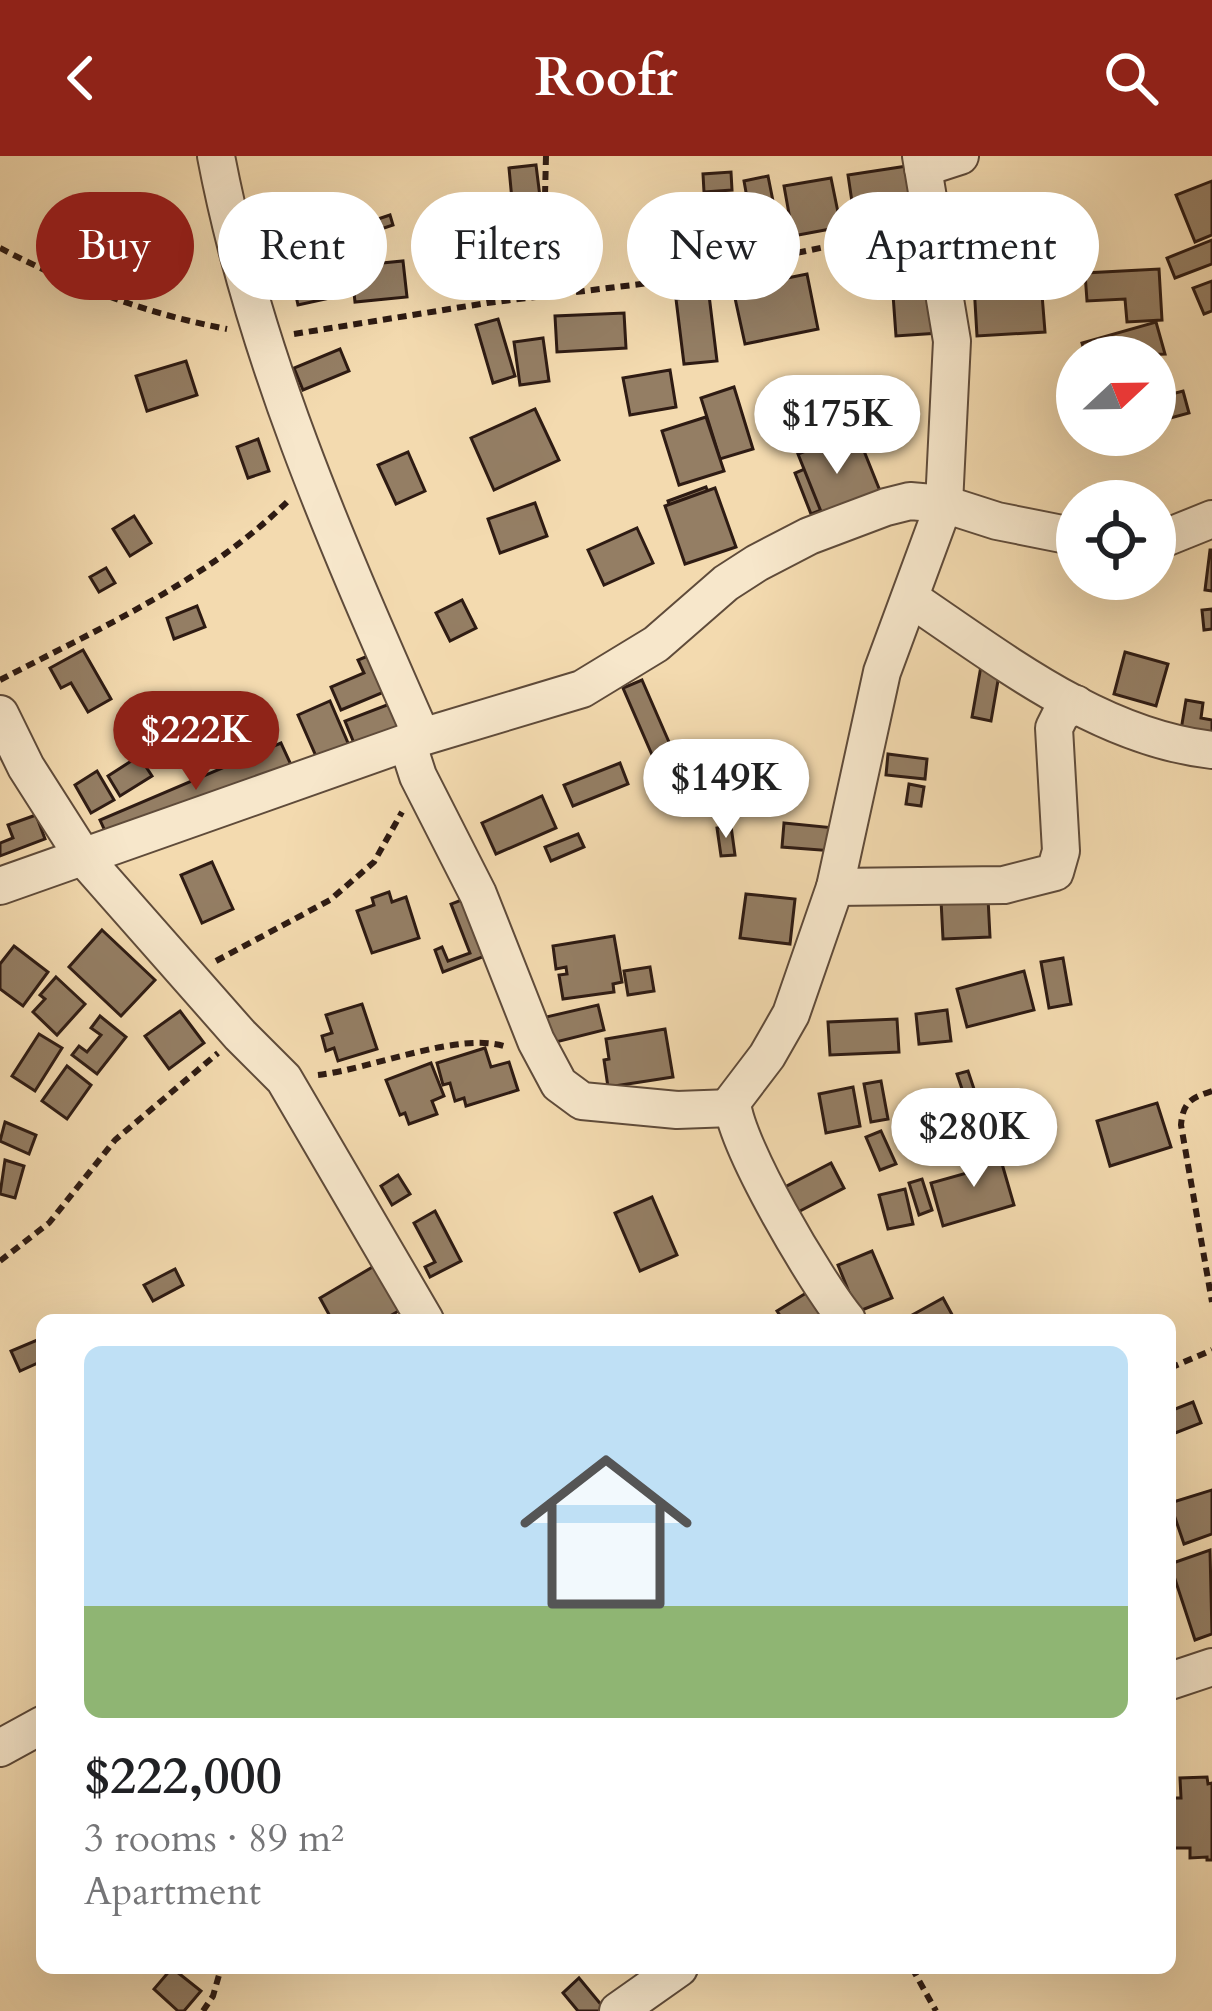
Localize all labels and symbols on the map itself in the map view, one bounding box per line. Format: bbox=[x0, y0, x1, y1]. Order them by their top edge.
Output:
north arrow bbox=[1056, 336, 1176, 456]
pin: $175K bbox=[753, 375, 921, 477]
pin: $222K bbox=[112, 691, 280, 793]
pin: $149K bbox=[642, 739, 810, 841]
pin: $280K bbox=[890, 1088, 1058, 1190]

